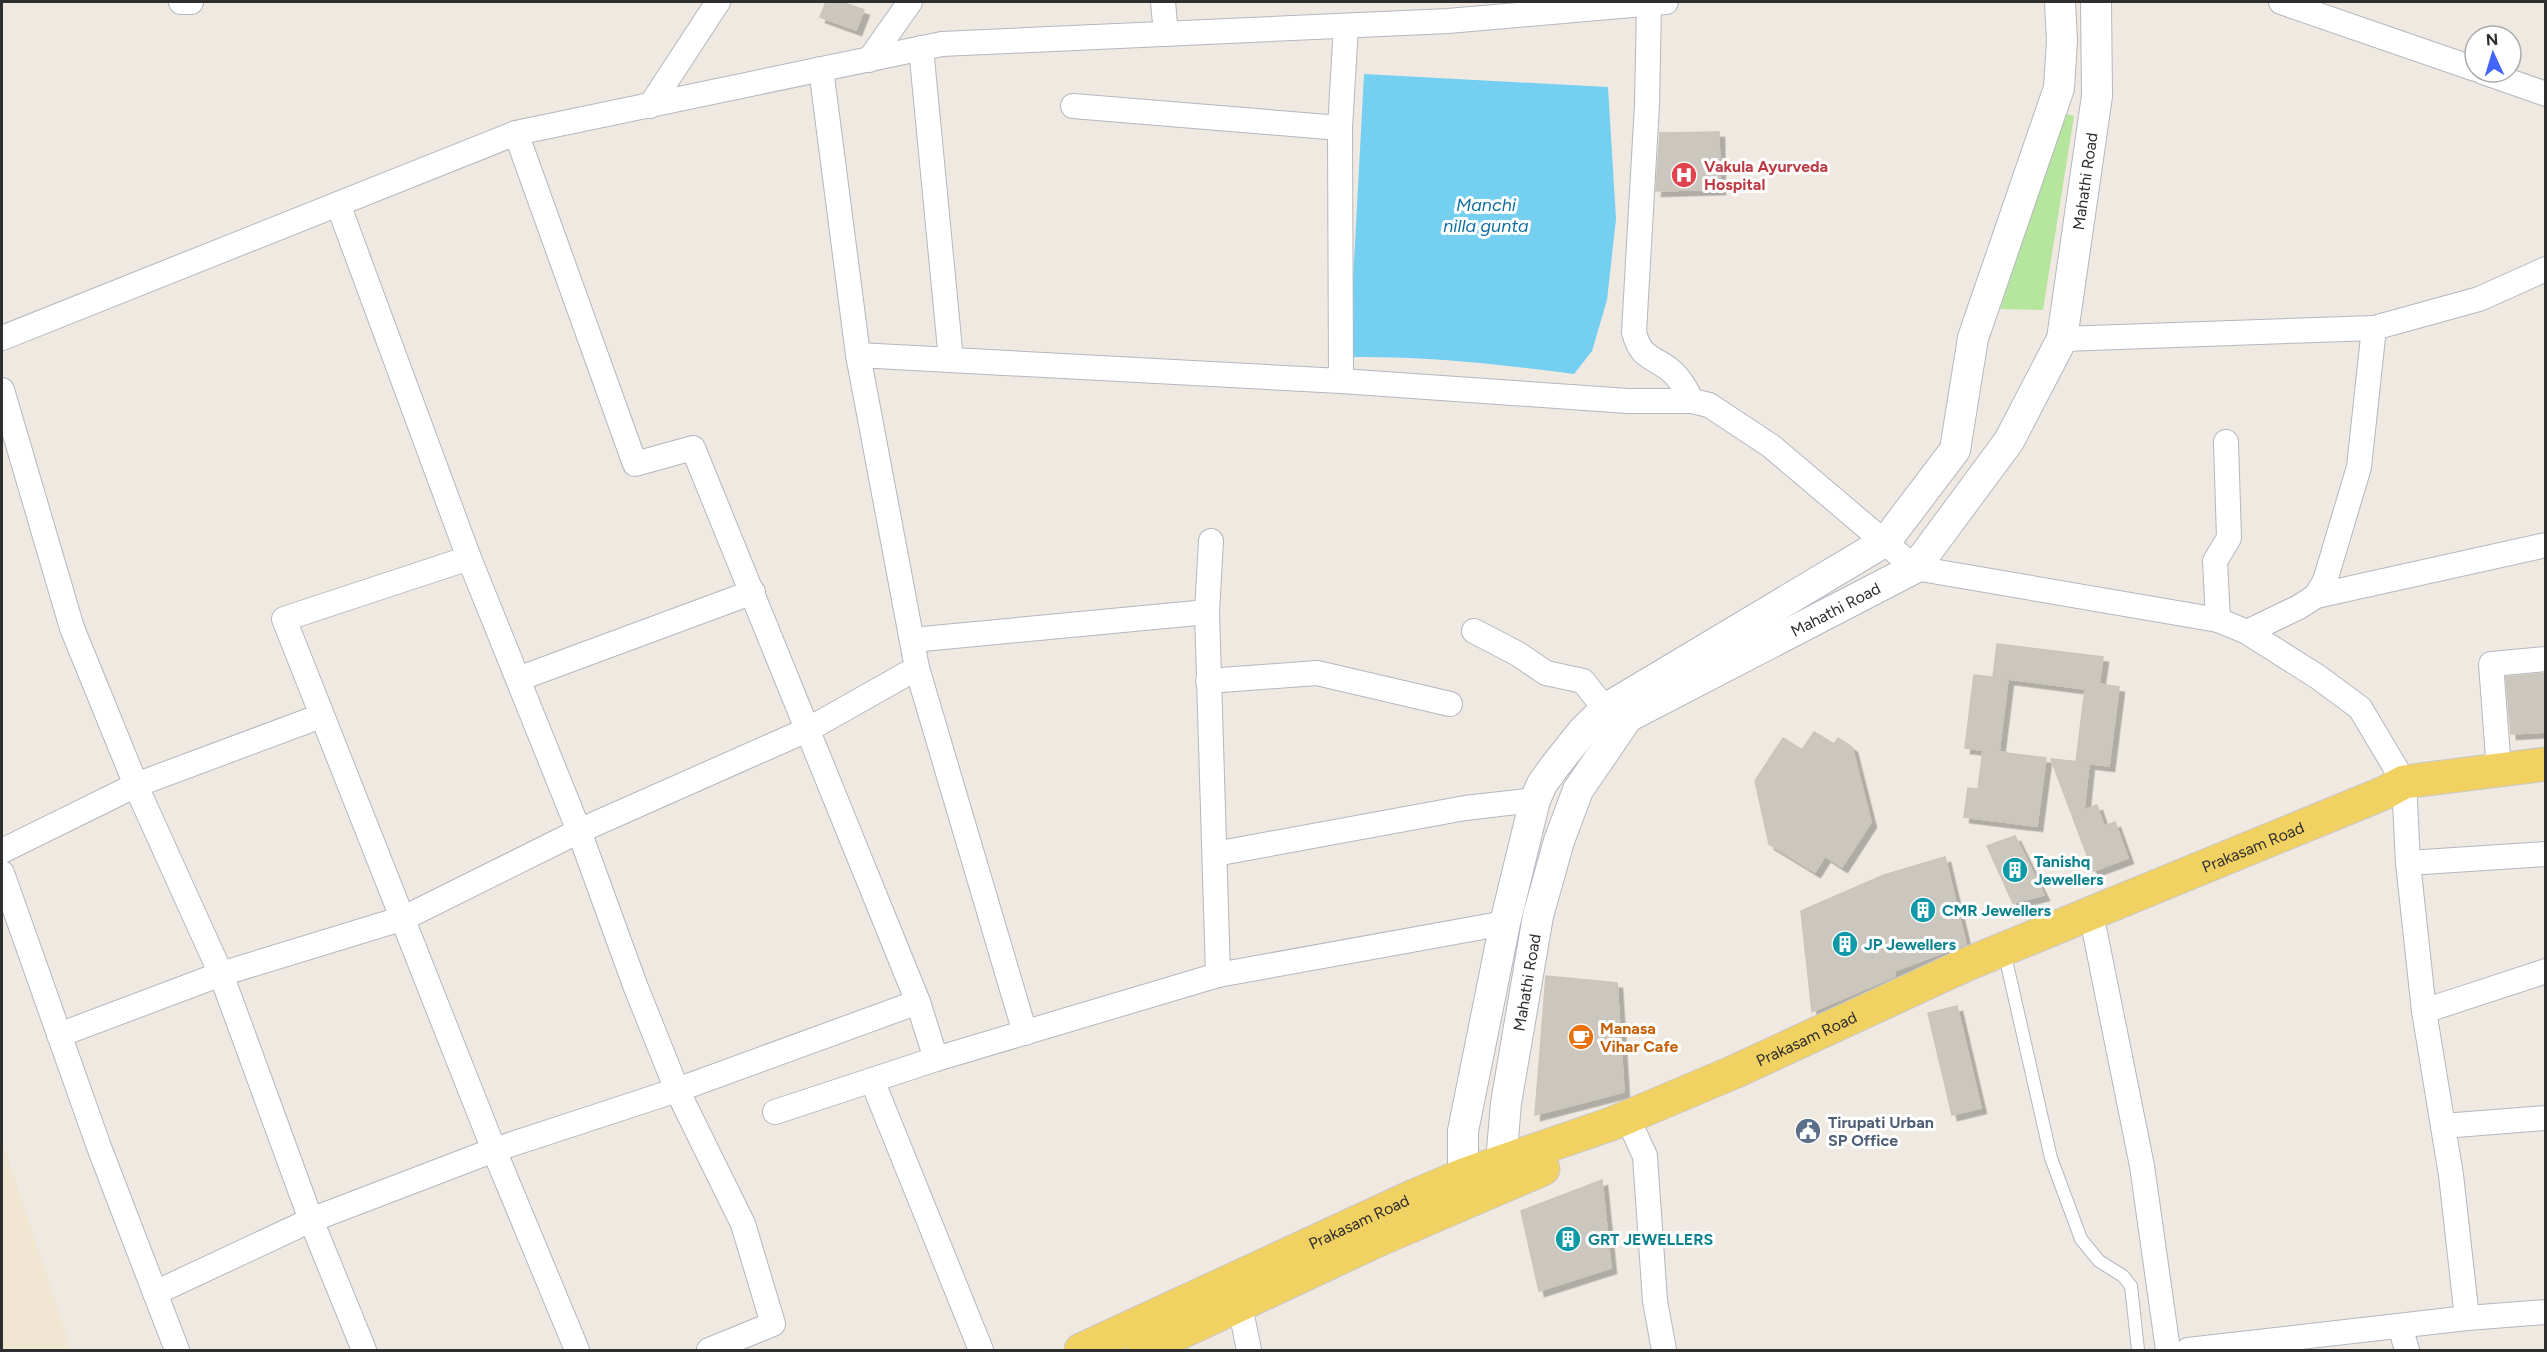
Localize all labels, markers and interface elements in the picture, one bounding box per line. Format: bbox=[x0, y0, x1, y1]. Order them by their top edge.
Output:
north arrow bbox=[2463, 24, 2523, 84]
text: N bbox=[2485, 30, 2499, 49]
street label: Mahathi Road bbox=[2069, 131, 2102, 231]
place label: Vakula Ayurveda Hospital bbox=[1704, 157, 1828, 194]
hospital icon: Vakula Ayurveda Hospital bbox=[1669, 160, 1699, 190]
water label: Manchi nilla gunta bbox=[1443, 194, 1529, 237]
street label: Mahathi Road bbox=[1788, 579, 1884, 641]
street label: Prakasam Road bbox=[2199, 818, 2307, 877]
place label: Tanishq Jewellers bbox=[2034, 852, 2104, 889]
building icon: Tanishq Jewellers bbox=[2000, 855, 2030, 885]
building icon: CMR Jewellers bbox=[1908, 895, 1938, 925]
place label: CMR Jewellers bbox=[1942, 901, 2052, 920]
building icon: JP Jewellers bbox=[1830, 929, 1860, 959]
street label: Mahathi Road bbox=[1509, 932, 1545, 1033]
place label: JP Jewellers bbox=[1864, 935, 1956, 954]
street label: Prakasam Road bbox=[1753, 1007, 1860, 1070]
place label: Manasa Vihar Cafe bbox=[1600, 1019, 1678, 1056]
cafe icon: Manasa Vihar Cafe bbox=[1566, 1022, 1596, 1052]
place label: Tirupati Urban SP Office bbox=[1828, 1113, 1934, 1150]
public building icon: Tirupati Urban SP Office bbox=[1793, 1116, 1823, 1146]
street label: Prakasam Road bbox=[1306, 1191, 1412, 1253]
building icon: GRT JEWELLERS bbox=[1553, 1224, 1583, 1254]
place label: GRT JEWELLERS bbox=[1588, 1230, 1714, 1249]

